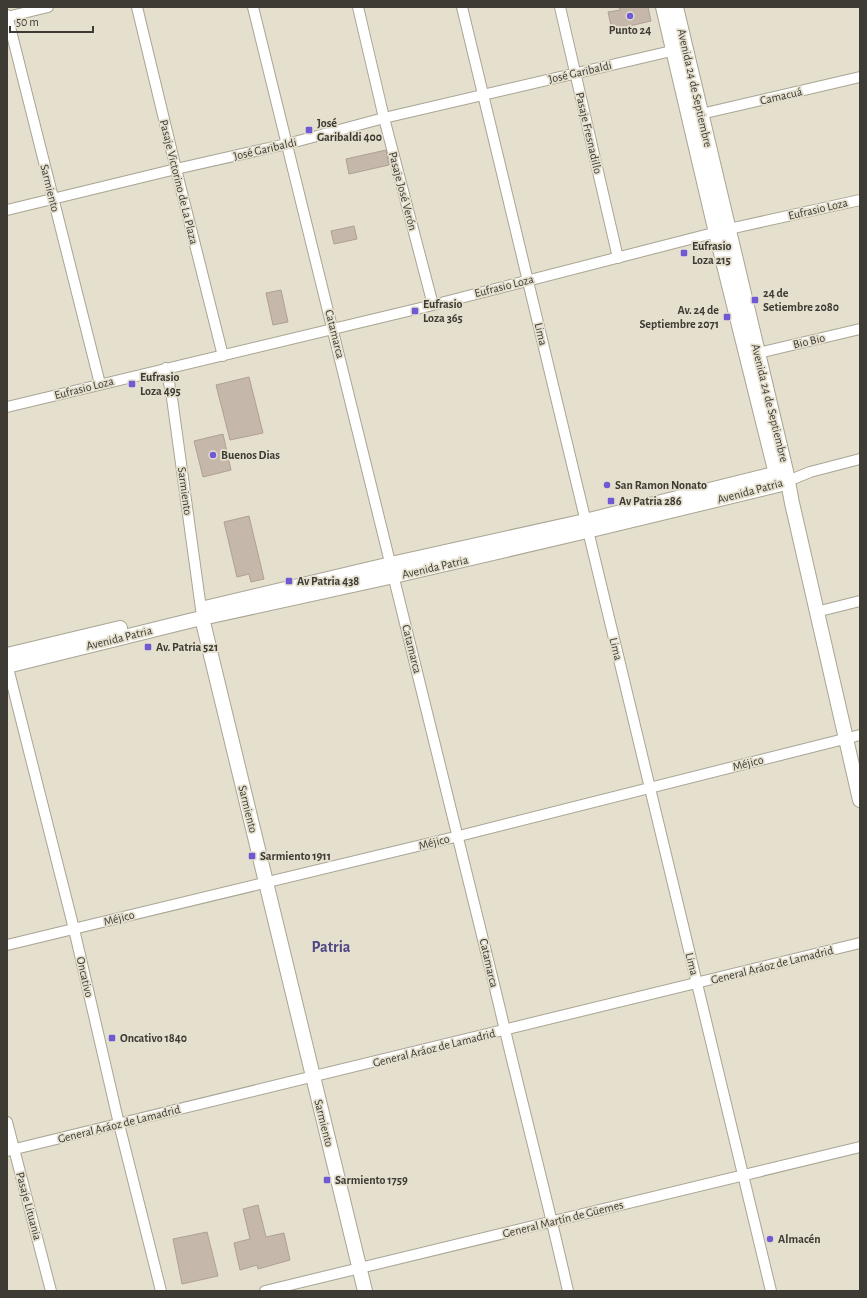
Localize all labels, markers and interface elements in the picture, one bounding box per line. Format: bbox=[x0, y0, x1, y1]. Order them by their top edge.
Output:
scale bar bbox=[10, 8, 93, 34]
marker: Punto 24 bbox=[625, 11, 635, 21]
text: 50 m bbox=[16, 16, 39, 28]
place label: Punto 24 bbox=[609, 24, 651, 36]
street label: Avenida 24 de Septiembre bbox=[676, 28, 714, 148]
street label: José Garibaldi bbox=[547, 59, 613, 85]
street label: Camacuá bbox=[759, 85, 804, 107]
street label: Pasaje Fresnadillo bbox=[573, 91, 604, 175]
place label: José Garibaldi 400 bbox=[317, 117, 382, 143]
street label: Pasaje Victorino de La Plaza bbox=[157, 118, 200, 246]
marker: José Garibaldi 400 bbox=[304, 125, 314, 135]
street label: José Garibaldi bbox=[232, 136, 298, 162]
street label: Pasaje José Verón bbox=[386, 150, 419, 232]
street label: Sarmiento bbox=[38, 163, 62, 213]
street label: Eufrasio Loza bbox=[787, 196, 849, 222]
place label: Eufrasio Loza 215 bbox=[692, 240, 732, 266]
marker: Eufrasio Loza 215 bbox=[679, 248, 689, 258]
street label: Eufrasio Loza bbox=[473, 273, 535, 299]
place label: 24 de Setiembre 2080 bbox=[763, 287, 839, 313]
marker: 24 de Setiembre 2080 bbox=[750, 295, 760, 305]
place label: Eufrasio Loza 365 bbox=[423, 298, 463, 324]
place label: Av. 24 de Septiembre 2071 bbox=[640, 304, 719, 330]
marker: Eufrasio Loza 365 bbox=[410, 306, 420, 316]
street label: Catamarca bbox=[323, 308, 347, 360]
marker: Av. 24 de Septiembre 2071 bbox=[722, 312, 732, 322]
street label: Lima bbox=[533, 321, 550, 347]
street label: Bio Bio bbox=[792, 331, 826, 350]
street label: Avenida 24 de Septiembre bbox=[750, 343, 790, 463]
place label: Eufrasio Loza 495 bbox=[140, 371, 181, 397]
street label: Eufrasio Loza bbox=[53, 375, 115, 401]
marker: Eufrasio Loza 495 bbox=[127, 379, 137, 389]
place label: Buenos Dias bbox=[221, 449, 280, 461]
marker: Buenos Dias bbox=[208, 450, 218, 460]
street label: Sarmiento bbox=[176, 466, 194, 516]
street label: Avenida Patria bbox=[716, 476, 785, 506]
place label: San Ramon Nonato bbox=[615, 479, 707, 491]
marker: San Ramon Nonato bbox=[602, 480, 612, 490]
place label: Av Patria 286 bbox=[619, 495, 682, 507]
marker: Av Patria 286 bbox=[606, 496, 616, 506]
street label: Avenida Patria bbox=[401, 553, 470, 580]
place label: Av Patria 438 bbox=[297, 575, 359, 587]
marker: Av Patria 438 bbox=[284, 576, 294, 586]
street label: Catamarca bbox=[400, 623, 424, 675]
street label: Avenida Patria bbox=[85, 624, 154, 652]
street label: Lima bbox=[607, 636, 625, 662]
place label: Av. Patria 521 bbox=[156, 641, 218, 653]
marker: Av. Patria 521 bbox=[143, 642, 153, 652]
street label: Méjico bbox=[731, 753, 765, 774]
street label: Sarmiento bbox=[236, 784, 260, 834]
street label: Méjico bbox=[417, 832, 451, 853]
place label: Sarmiento 1911 bbox=[260, 850, 331, 862]
marker: Sarmiento 1911 bbox=[247, 851, 257, 861]
street label: Méjico bbox=[102, 908, 136, 929]
street label: Catamarca bbox=[478, 937, 501, 989]
district label: Patria bbox=[311, 939, 351, 955]
street label: General Aráoz de Lamadrid bbox=[710, 944, 834, 986]
street label: Lima bbox=[683, 951, 701, 977]
street label: Oncativo bbox=[74, 955, 96, 999]
street label: General Aráoz de Lamadrid bbox=[372, 1027, 496, 1069]
place label: Oncativo 1840 bbox=[120, 1032, 187, 1044]
marker: Oncativo 1840 bbox=[107, 1033, 117, 1043]
street label: Sarmiento bbox=[312, 1098, 336, 1148]
street label: General Aráoz de Lamadrid bbox=[57, 1103, 181, 1145]
street label: Pasaje Lituania bbox=[13, 1171, 44, 1242]
place label: Sarmiento 1759 bbox=[335, 1174, 408, 1186]
marker: Sarmiento 1759 bbox=[322, 1175, 332, 1185]
street label: General Martín de Güemes bbox=[501, 1198, 625, 1240]
place label: Almacén bbox=[778, 1233, 821, 1245]
marker: Almacén bbox=[765, 1234, 775, 1244]

